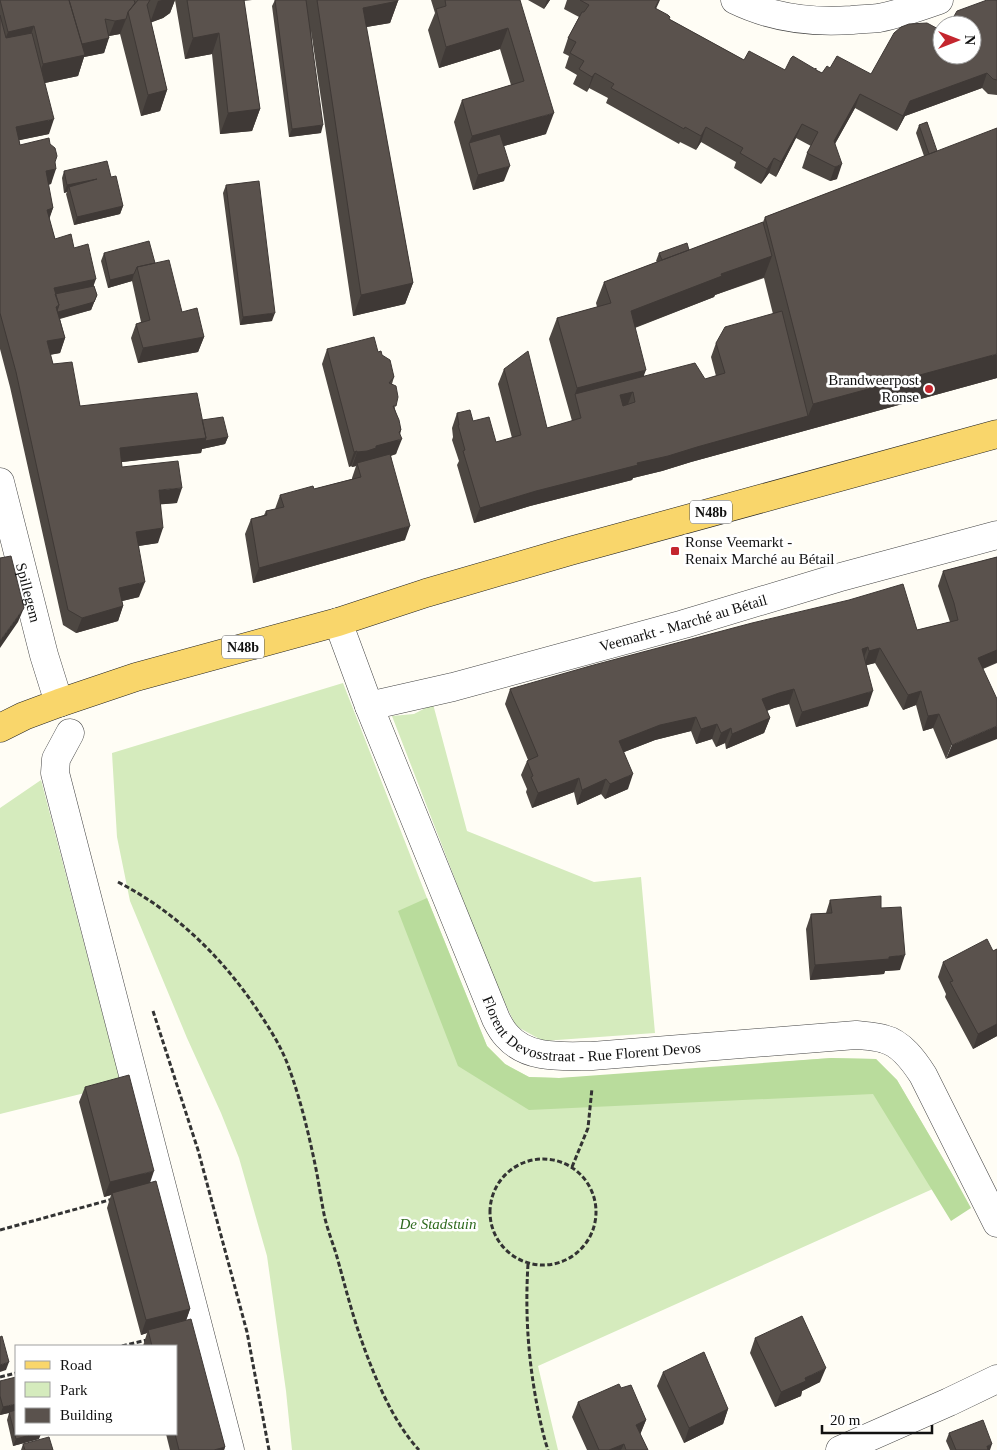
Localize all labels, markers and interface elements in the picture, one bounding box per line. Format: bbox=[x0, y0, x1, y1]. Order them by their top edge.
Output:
north arrow bbox=[932, 15, 982, 65]
text: N bbox=[962, 35, 977, 45]
place label: Brandweerpost Ronse bbox=[828, 372, 920, 405]
marker: Brandweerpost Ronse bbox=[923, 383, 935, 395]
road number: N48b bbox=[690, 501, 732, 524]
place label: Ronse Veemarkt - Renaix Marché au Bétail bbox=[685, 534, 835, 567]
marker: Ronse Veemarkt - Renaix Marché au Bétail bbox=[669, 545, 681, 557]
street label: Spillegem bbox=[13, 561, 43, 624]
street label: Veemarkt - Marché au Bétail bbox=[598, 592, 769, 655]
road number: N48b bbox=[222, 636, 264, 659]
street label: Florent Devosstraat - Rue Florent Devos bbox=[479, 993, 701, 1064]
park label: De Stadstuin bbox=[398, 1216, 477, 1232]
legend bbox=[15, 1345, 178, 1435]
text: Road bbox=[60, 1357, 92, 1373]
text: Park bbox=[60, 1382, 88, 1398]
scale bar bbox=[822, 1402, 932, 1434]
text: Building bbox=[60, 1407, 113, 1423]
text: 20 m bbox=[830, 1412, 861, 1428]

